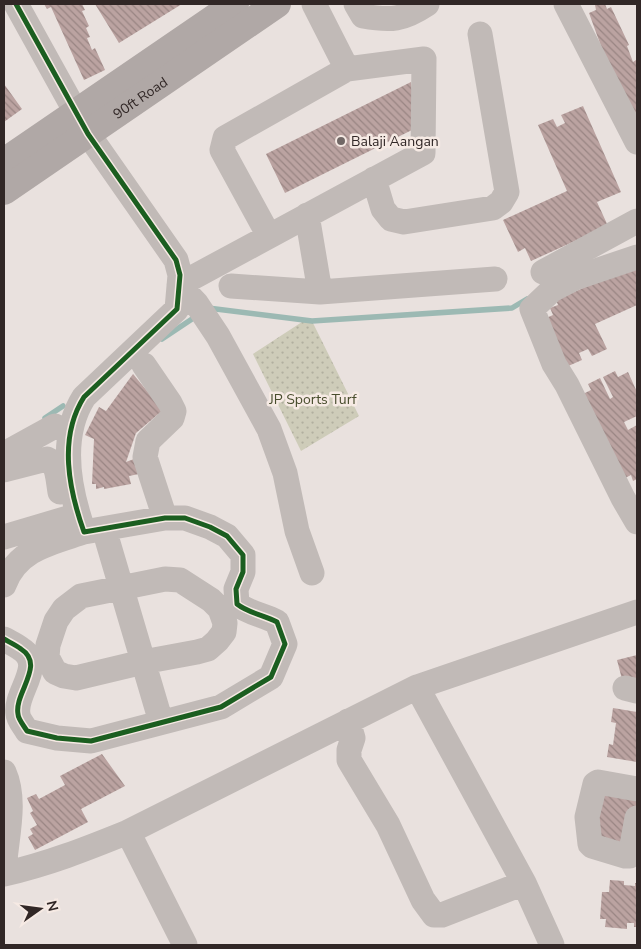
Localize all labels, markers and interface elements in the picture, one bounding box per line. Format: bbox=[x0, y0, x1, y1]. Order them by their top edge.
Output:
street label: 90ft Road bbox=[109, 72, 171, 123]
place label: Balaji Aangan bbox=[351, 132, 439, 151]
marker: Balaji Aangan bbox=[335, 135, 347, 147]
park label: JP Sports Turf bbox=[268, 390, 357, 409]
north arrow bbox=[15, 884, 65, 934]
text: N bbox=[42, 899, 63, 913]

